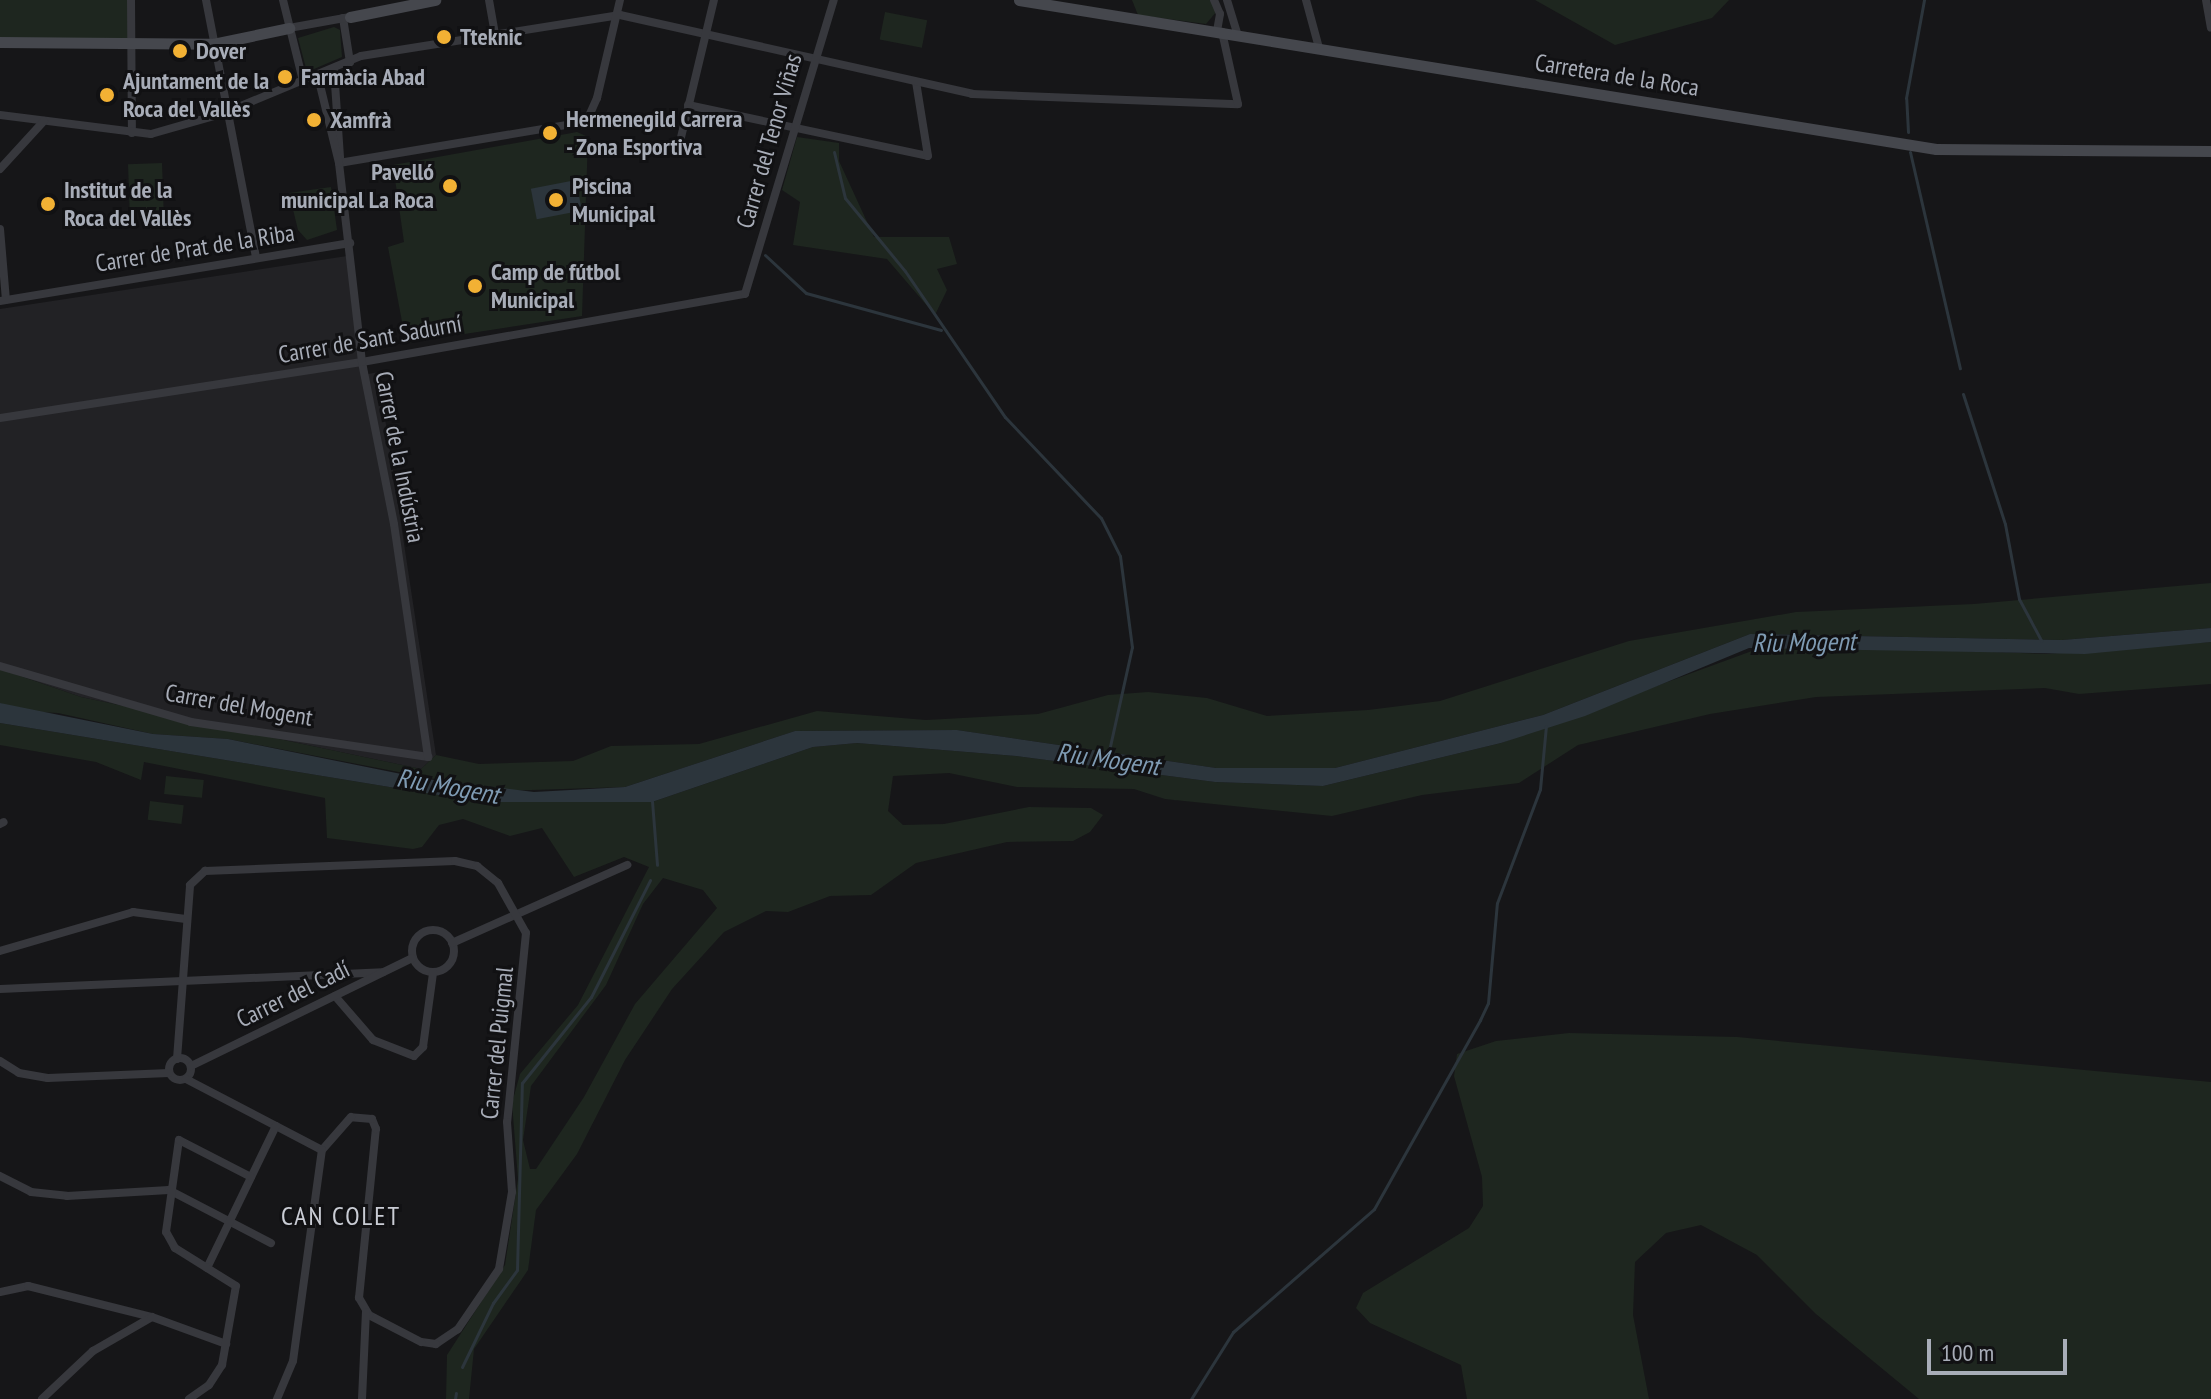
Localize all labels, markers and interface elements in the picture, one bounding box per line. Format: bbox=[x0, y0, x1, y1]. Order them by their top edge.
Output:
place label: Tteknic bbox=[460, 23, 522, 51]
marker: Tteknic bbox=[435, 28, 453, 46]
place label: Dover bbox=[196, 37, 246, 65]
marker: Dover bbox=[171, 42, 189, 60]
street label: Carretera de la Roca bbox=[1533, 48, 1701, 102]
street label: Carrer del Tenor Viñas bbox=[730, 50, 808, 232]
place label: Farmàcia Abad bbox=[301, 63, 426, 91]
place label: Ajuntament de la Roca del Vallès bbox=[123, 67, 269, 123]
marker: Farmàcia Abad bbox=[276, 68, 294, 86]
marker: Ajuntament de la Roca del Vallès bbox=[98, 86, 116, 104]
place label: Hermenegild Carrera - Zona Esportiva bbox=[566, 105, 743, 161]
place label: Xamfrà bbox=[330, 106, 392, 134]
marker: Xamfrà bbox=[305, 111, 323, 129]
marker: Hermenegild Carrera - Zona Esportiva bbox=[541, 124, 559, 142]
place label: Pavelló municipal La Roca bbox=[281, 158, 434, 214]
place label: Piscina Municipal bbox=[572, 172, 655, 228]
place label: Institut de la Roca del Vallès bbox=[64, 176, 192, 232]
marker: Pavelló municipal La Roca bbox=[441, 177, 459, 195]
marker: Piscina Municipal bbox=[547, 191, 565, 209]
marker: Institut de la Roca del Vallès bbox=[39, 195, 57, 213]
street label: Carrer de Prat de la Riba bbox=[94, 218, 296, 278]
place label: Camp de fútbol Municipal bbox=[491, 258, 620, 314]
marker: Camp de fútbol Municipal bbox=[466, 277, 484, 295]
street label: Carrer de Sant Sadurní bbox=[276, 309, 464, 369]
street label: Carrer de la Indústria bbox=[369, 369, 431, 545]
water label: Riu Mogent bbox=[1752, 626, 1856, 658]
street label: Carrer del Mogent bbox=[163, 678, 315, 732]
water label: Riu Mogent bbox=[1055, 736, 1161, 782]
water label: Riu Mogent bbox=[394, 762, 502, 810]
street label: Carrer del Cadí bbox=[232, 954, 354, 1034]
street label: Carrer del Puigmal bbox=[475, 965, 519, 1121]
district label: CAN COLET bbox=[281, 1200, 401, 1232]
scale bar bbox=[1931, 1323, 2071, 1373]
text: 100 m bbox=[1941, 1337, 1994, 1368]

